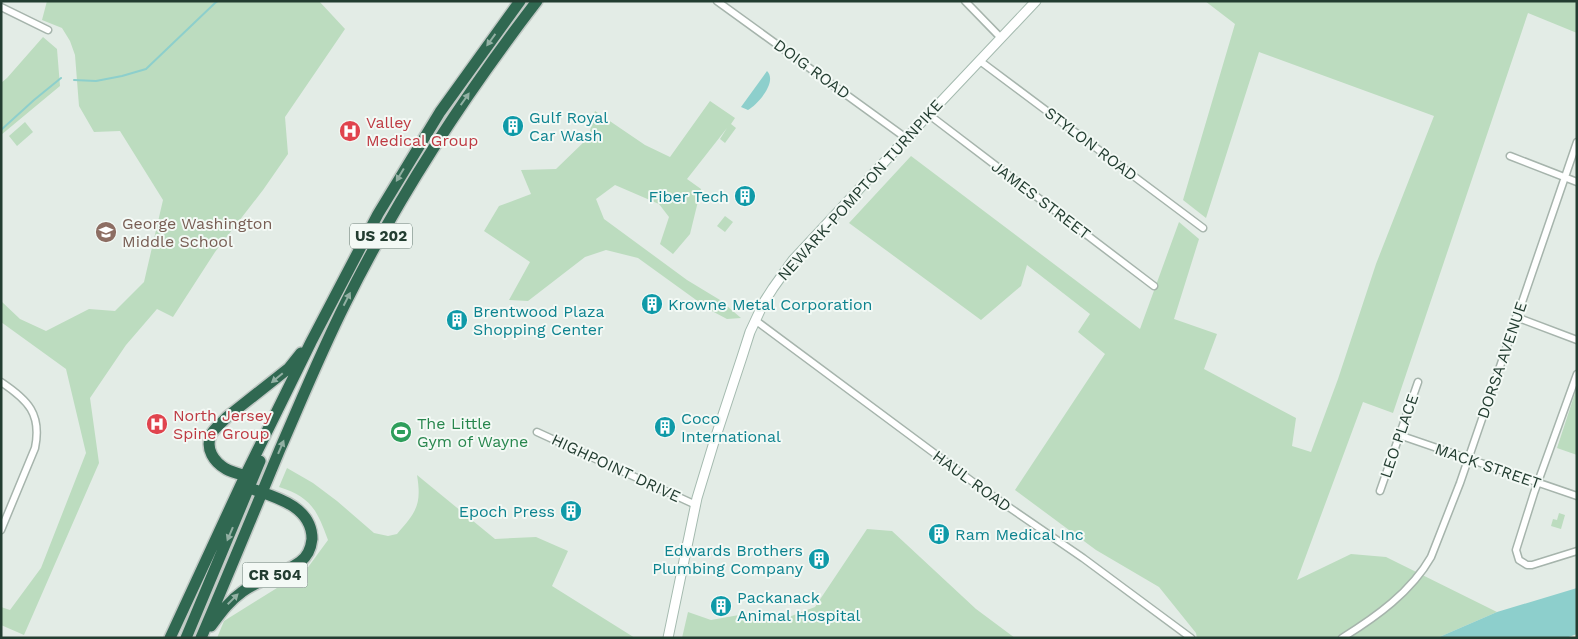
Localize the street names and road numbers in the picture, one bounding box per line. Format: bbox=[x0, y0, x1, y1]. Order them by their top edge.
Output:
street label: DOIG ROAD bbox=[770, 35, 854, 103]
street label: NEWARK-POMPTON TURNPIKE bbox=[774, 95, 946, 285]
street label: STYLON ROAD bbox=[1041, 103, 1141, 185]
street label: JAMES STREET bbox=[988, 157, 1094, 244]
road number: US 202 bbox=[350, 224, 412, 248]
street label: DORSA AVENUE bbox=[1473, 299, 1531, 421]
street label: LEO PLACE bbox=[1376, 391, 1422, 481]
street label: HIGHPOINT DRIVE bbox=[548, 430, 684, 506]
street label: MACK STREET bbox=[1433, 439, 1544, 493]
street label: HAUL ROAD bbox=[929, 446, 1015, 516]
road number: CR 504 bbox=[242, 562, 308, 588]

